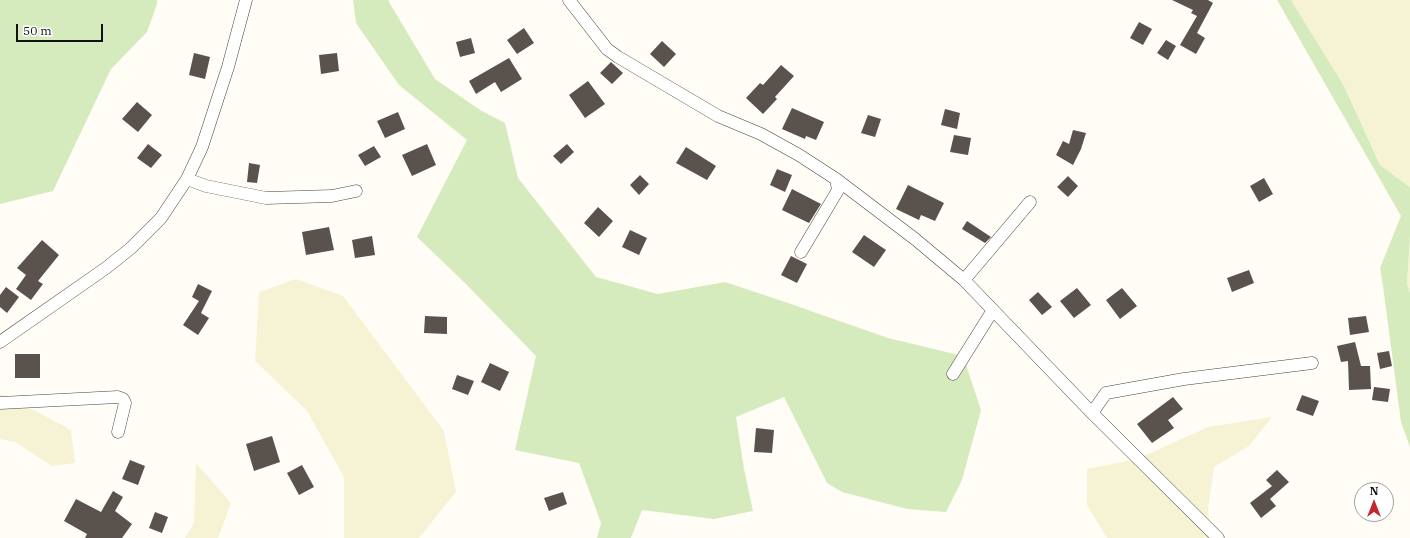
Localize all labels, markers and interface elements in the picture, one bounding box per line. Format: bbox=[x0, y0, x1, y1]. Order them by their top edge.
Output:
scale bar bbox=[18, 16, 105, 42]
text: 50 m bbox=[23, 23, 52, 38]
north arrow bbox=[1354, 482, 1394, 522]
text: N bbox=[1370, 484, 1378, 498]

